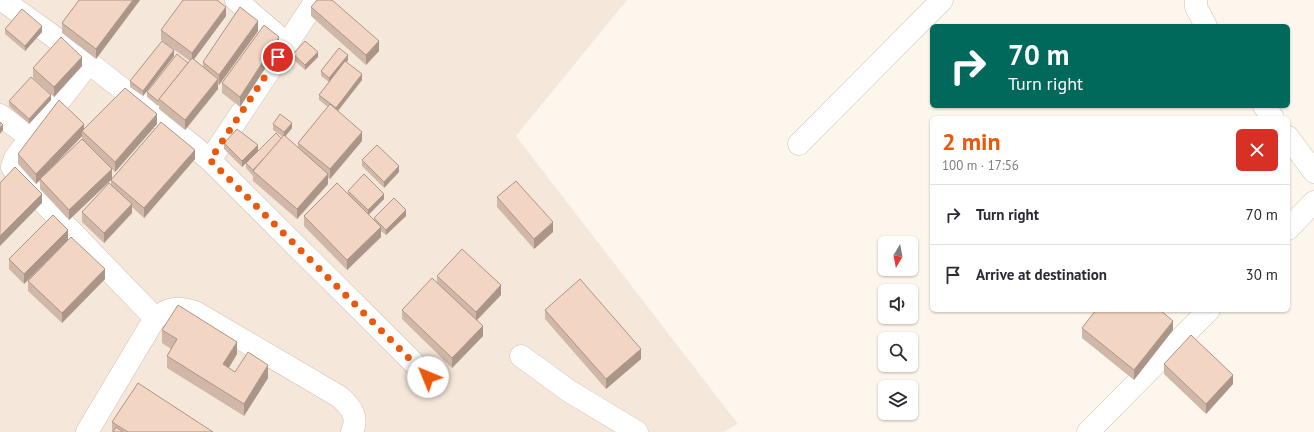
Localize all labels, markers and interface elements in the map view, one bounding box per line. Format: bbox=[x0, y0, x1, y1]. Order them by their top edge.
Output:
text: 70 m bbox=[1008, 36, 1069, 73]
pin bbox=[261, 40, 295, 74]
icon: right bbox=[942, 40, 994, 92]
icon: arrive bbox=[267, 46, 289, 68]
text: Turn right bbox=[1008, 72, 1083, 95]
text: 2 min bbox=[942, 126, 1001, 157]
button: close bbox=[1236, 129, 1278, 171]
text: 100 m · 17:56 bbox=[942, 157, 1019, 174]
icon: right bbox=[942, 204, 964, 226]
text: Turn right bbox=[976, 205, 1039, 224]
text: 70 m bbox=[1245, 205, 1278, 224]
north arrow bbox=[878, 236, 918, 276]
map controls bbox=[878, 236, 918, 420]
icon: arrive bbox=[942, 264, 964, 286]
text: Arrive at destination bbox=[976, 265, 1107, 284]
text: 30 m bbox=[1245, 265, 1278, 284]
button: sound bbox=[878, 284, 918, 324]
button: search bbox=[878, 332, 918, 372]
position arrow bbox=[407, 356, 449, 398]
button: layers bbox=[878, 380, 918, 420]

